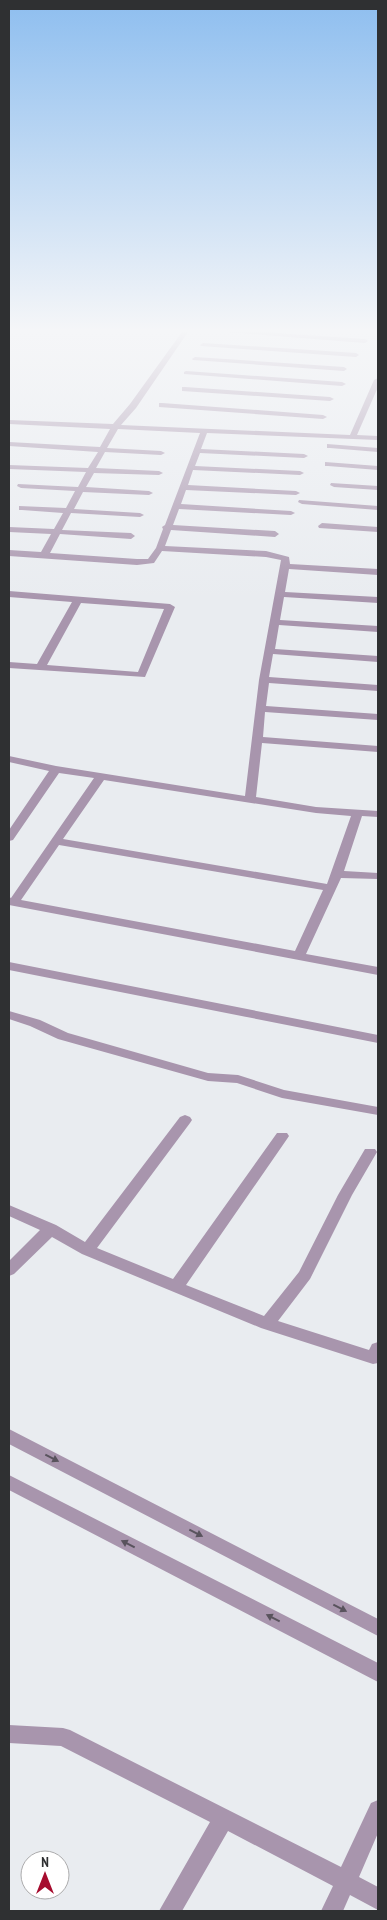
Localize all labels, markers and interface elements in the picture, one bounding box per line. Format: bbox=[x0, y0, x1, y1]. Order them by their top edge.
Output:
one-way arrow bbox=[45, 1454, 59, 1462]
one-way arrow bbox=[189, 1529, 203, 1537]
one-way arrow bbox=[121, 1540, 136, 1548]
one-way arrow bbox=[333, 1604, 348, 1612]
one-way arrow bbox=[266, 1614, 280, 1622]
north arrow bbox=[20, 1850, 70, 1900]
text: N bbox=[41, 1853, 49, 1871]

